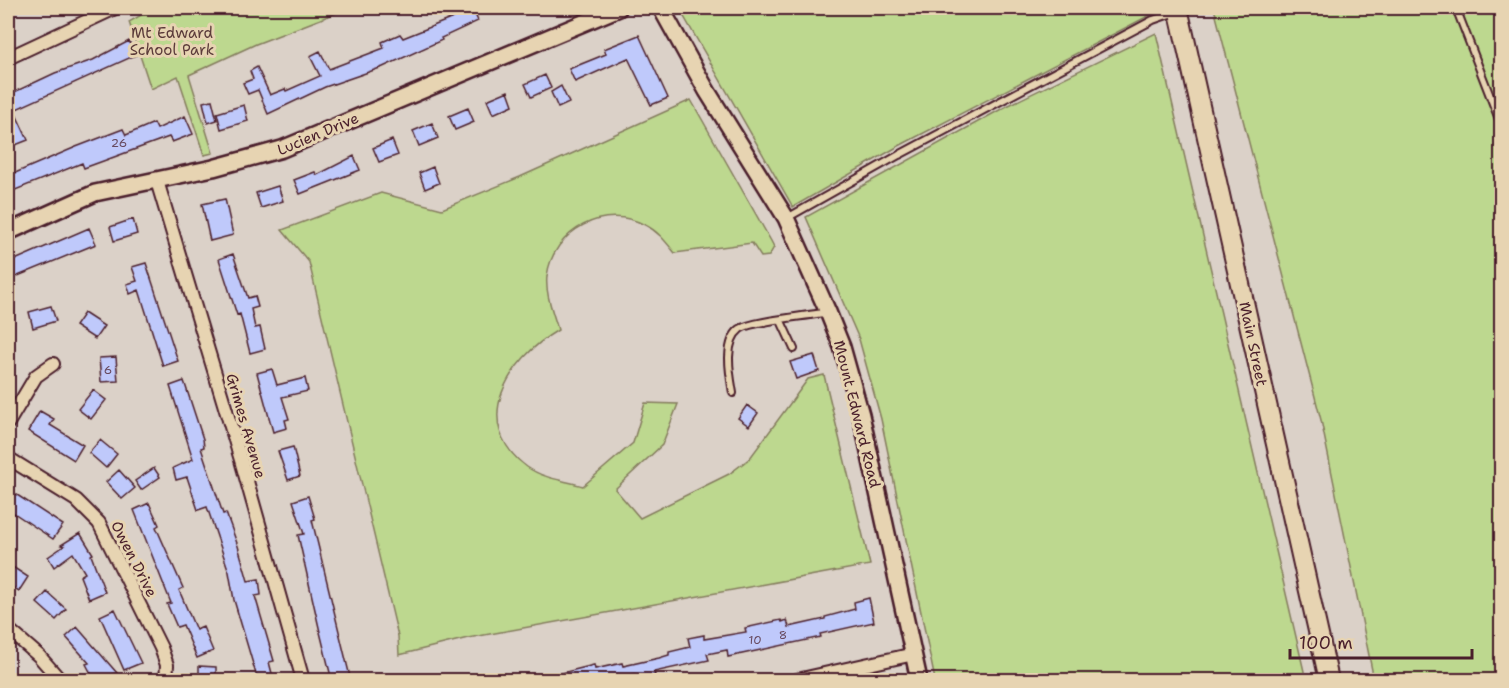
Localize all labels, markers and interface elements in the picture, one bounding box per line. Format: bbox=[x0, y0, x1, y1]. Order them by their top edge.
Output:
park label: Mt Edward School Park bbox=[130, 23, 214, 60]
street label: Lucien Drive bbox=[274, 108, 362, 160]
house number: 26 bbox=[111, 135, 127, 151]
street label: Main Street bbox=[1234, 300, 1272, 388]
street label: Mount Edward Road bbox=[829, 338, 885, 490]
house number: 6 bbox=[104, 362, 112, 378]
street label: Grimes Avenue bbox=[221, 371, 271, 481]
street label: Owen Drive bbox=[106, 517, 162, 601]
scale bar bbox=[1290, 622, 1472, 660]
house number: 8 bbox=[779, 627, 787, 643]
text: 100 m bbox=[1299, 631, 1353, 655]
house number: 10 bbox=[748, 632, 762, 648]

